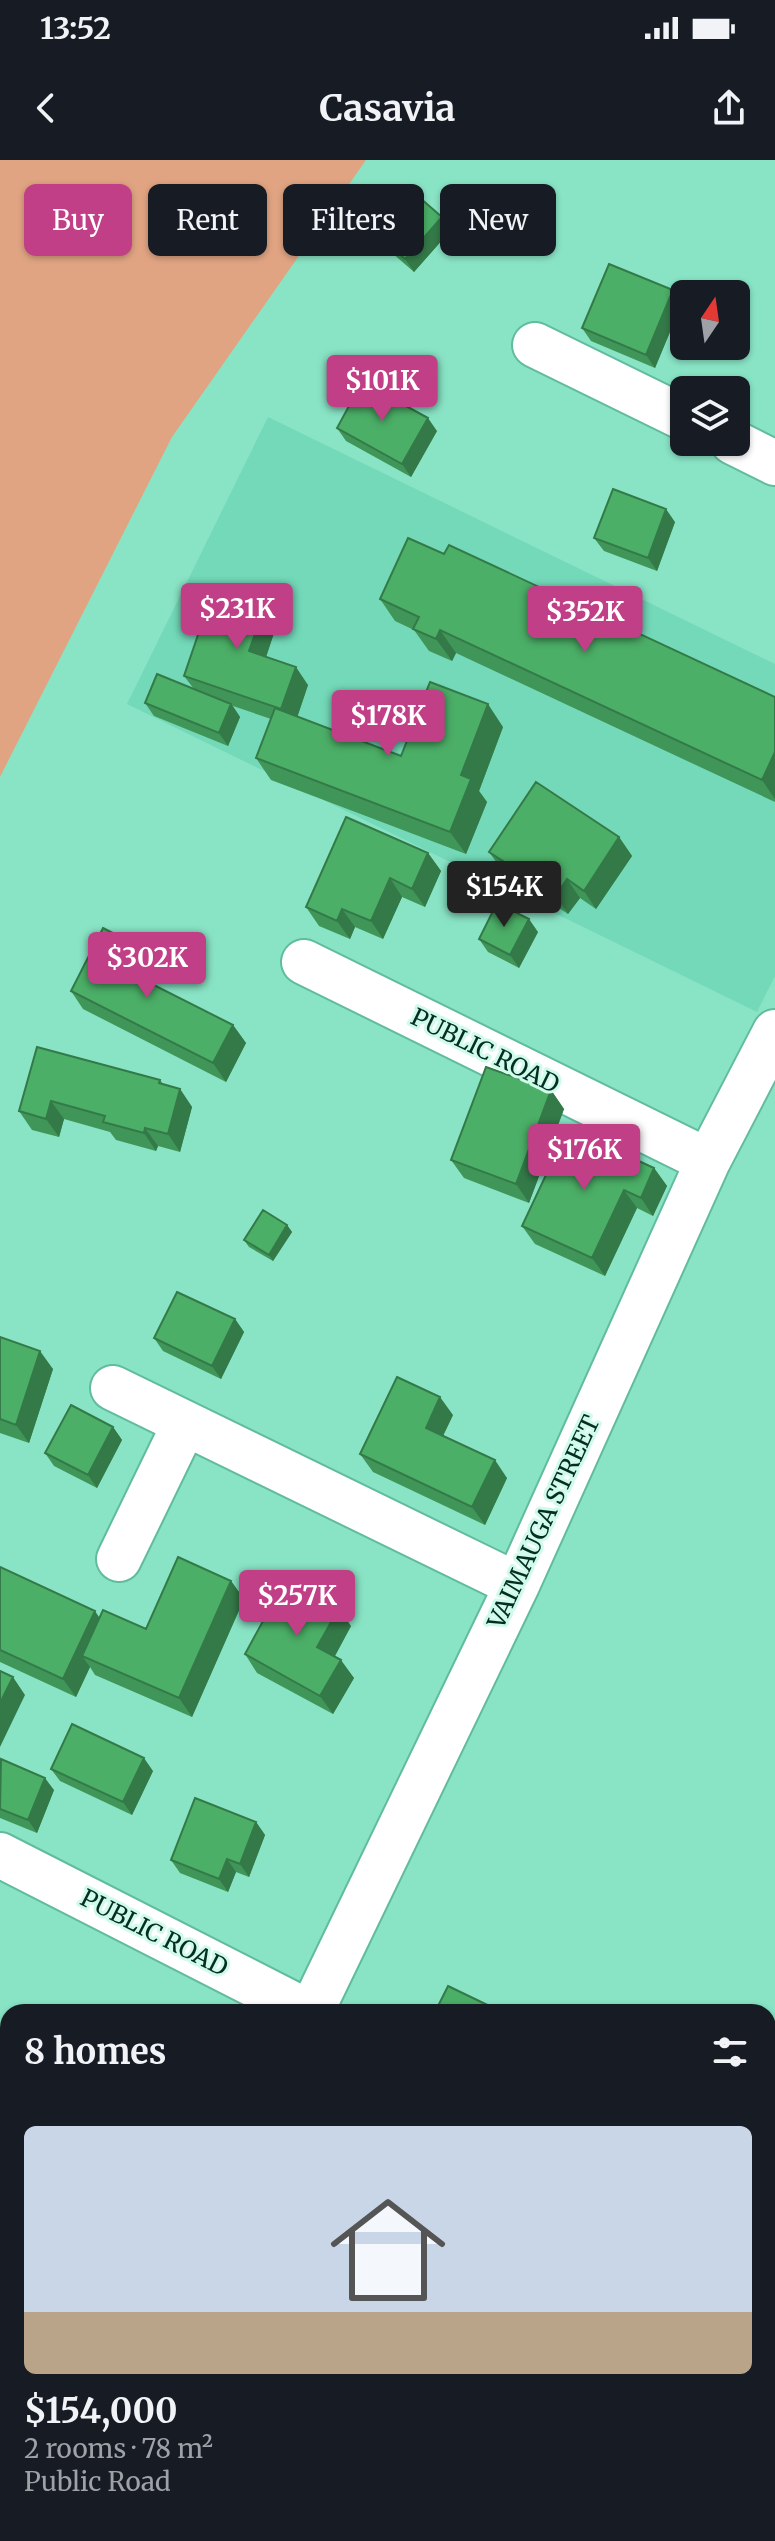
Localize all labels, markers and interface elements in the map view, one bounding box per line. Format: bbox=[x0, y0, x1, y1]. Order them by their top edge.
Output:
text: 13:52 bbox=[40, 9, 111, 47]
icon: back bbox=[24, 86, 68, 130]
text: Casavia bbox=[320, 86, 455, 131]
icon: share bbox=[707, 86, 751, 130]
chip: Buy bbox=[24, 184, 132, 256]
chip: Rent bbox=[148, 184, 267, 256]
chip: Filters bbox=[283, 184, 424, 256]
chip: New bbox=[440, 184, 556, 256]
north arrow bbox=[670, 280, 750, 360]
map controls bbox=[670, 280, 750, 456]
pin: $101K bbox=[326, 355, 438, 423]
text: $101K bbox=[345, 364, 419, 397]
button: layers bbox=[670, 376, 750, 456]
pin: $231K bbox=[181, 583, 293, 651]
pin: $352K bbox=[529, 586, 641, 654]
text: $231K bbox=[199, 592, 275, 625]
text: $352K bbox=[546, 595, 624, 628]
pin: $178K bbox=[332, 690, 444, 758]
text: $178K bbox=[350, 699, 426, 732]
pin: $154K bbox=[448, 861, 560, 929]
text: $154K bbox=[465, 870, 543, 903]
pin: $302K bbox=[91, 932, 203, 1000]
text: $302K bbox=[106, 941, 188, 974]
street label: PUBLIC ROAD bbox=[406, 1001, 565, 1100]
pin: $176K bbox=[528, 1124, 640, 1192]
text: $176K bbox=[546, 1133, 622, 1166]
street label: VAIMAUGA STREET bbox=[480, 1410, 607, 1634]
pin: $257K bbox=[241, 1570, 353, 1638]
text: $257K bbox=[257, 1579, 337, 1612]
street label: PUBLIC ROAD bbox=[75, 1882, 233, 1983]
icon: filters bbox=[708, 2030, 752, 2074]
text: 8 homes bbox=[24, 2031, 166, 2073]
icon: home bbox=[316, 2178, 460, 2322]
text: $154,000 bbox=[24, 2390, 178, 2432]
text: 2 rooms · 78 m² bbox=[24, 2432, 213, 2465]
text: Public Road bbox=[24, 2465, 171, 2498]

